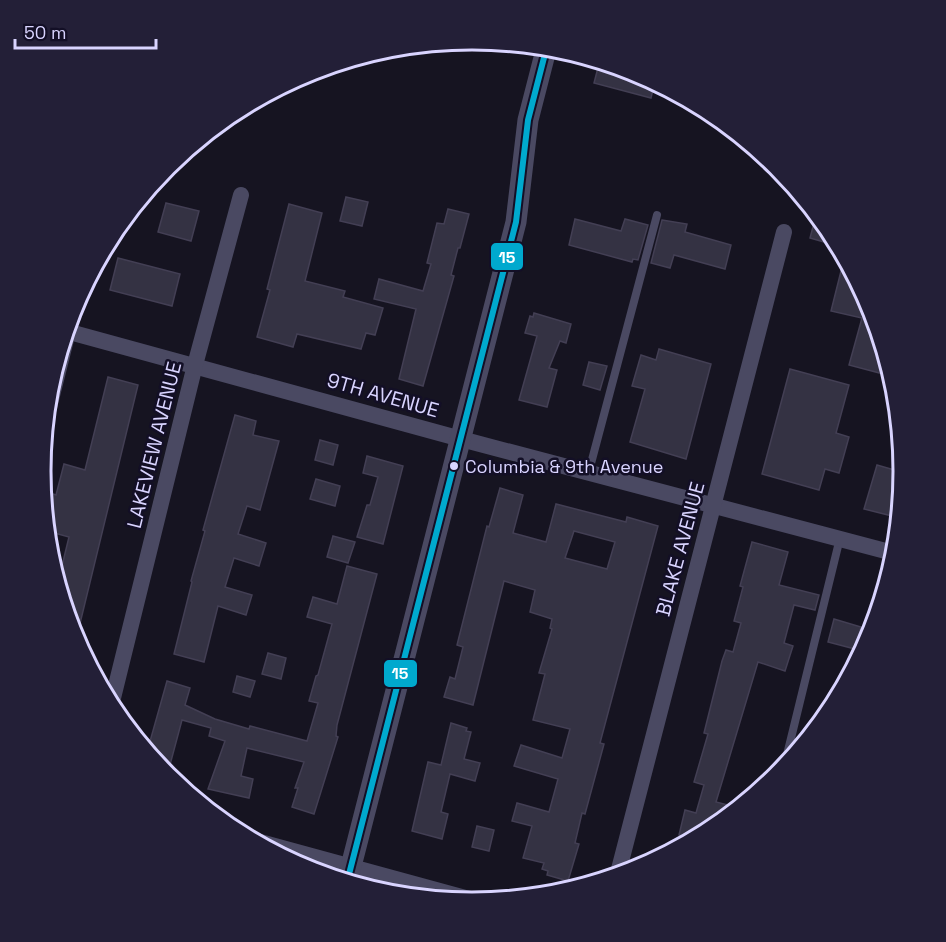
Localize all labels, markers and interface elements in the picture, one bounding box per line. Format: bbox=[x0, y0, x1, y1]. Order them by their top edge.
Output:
scale bar bbox=[15, 12, 156, 50]
text: 50 m bbox=[24, 21, 66, 44]
line badge: 15 bbox=[490, 242, 524, 271]
text: 15 bbox=[499, 247, 516, 268]
street label: LAKEVIEW AVENUE bbox=[121, 359, 187, 531]
street label: 9TH AVENUE bbox=[324, 367, 442, 423]
place label: Columbia & 9th Avenue bbox=[465, 455, 663, 478]
marker: Columbia & 9th Avenue bbox=[448, 460, 460, 472]
street label: BLAKE AVENUE bbox=[650, 479, 710, 619]
line badge: 15 bbox=[383, 659, 418, 688]
text: 15 bbox=[392, 663, 409, 684]

